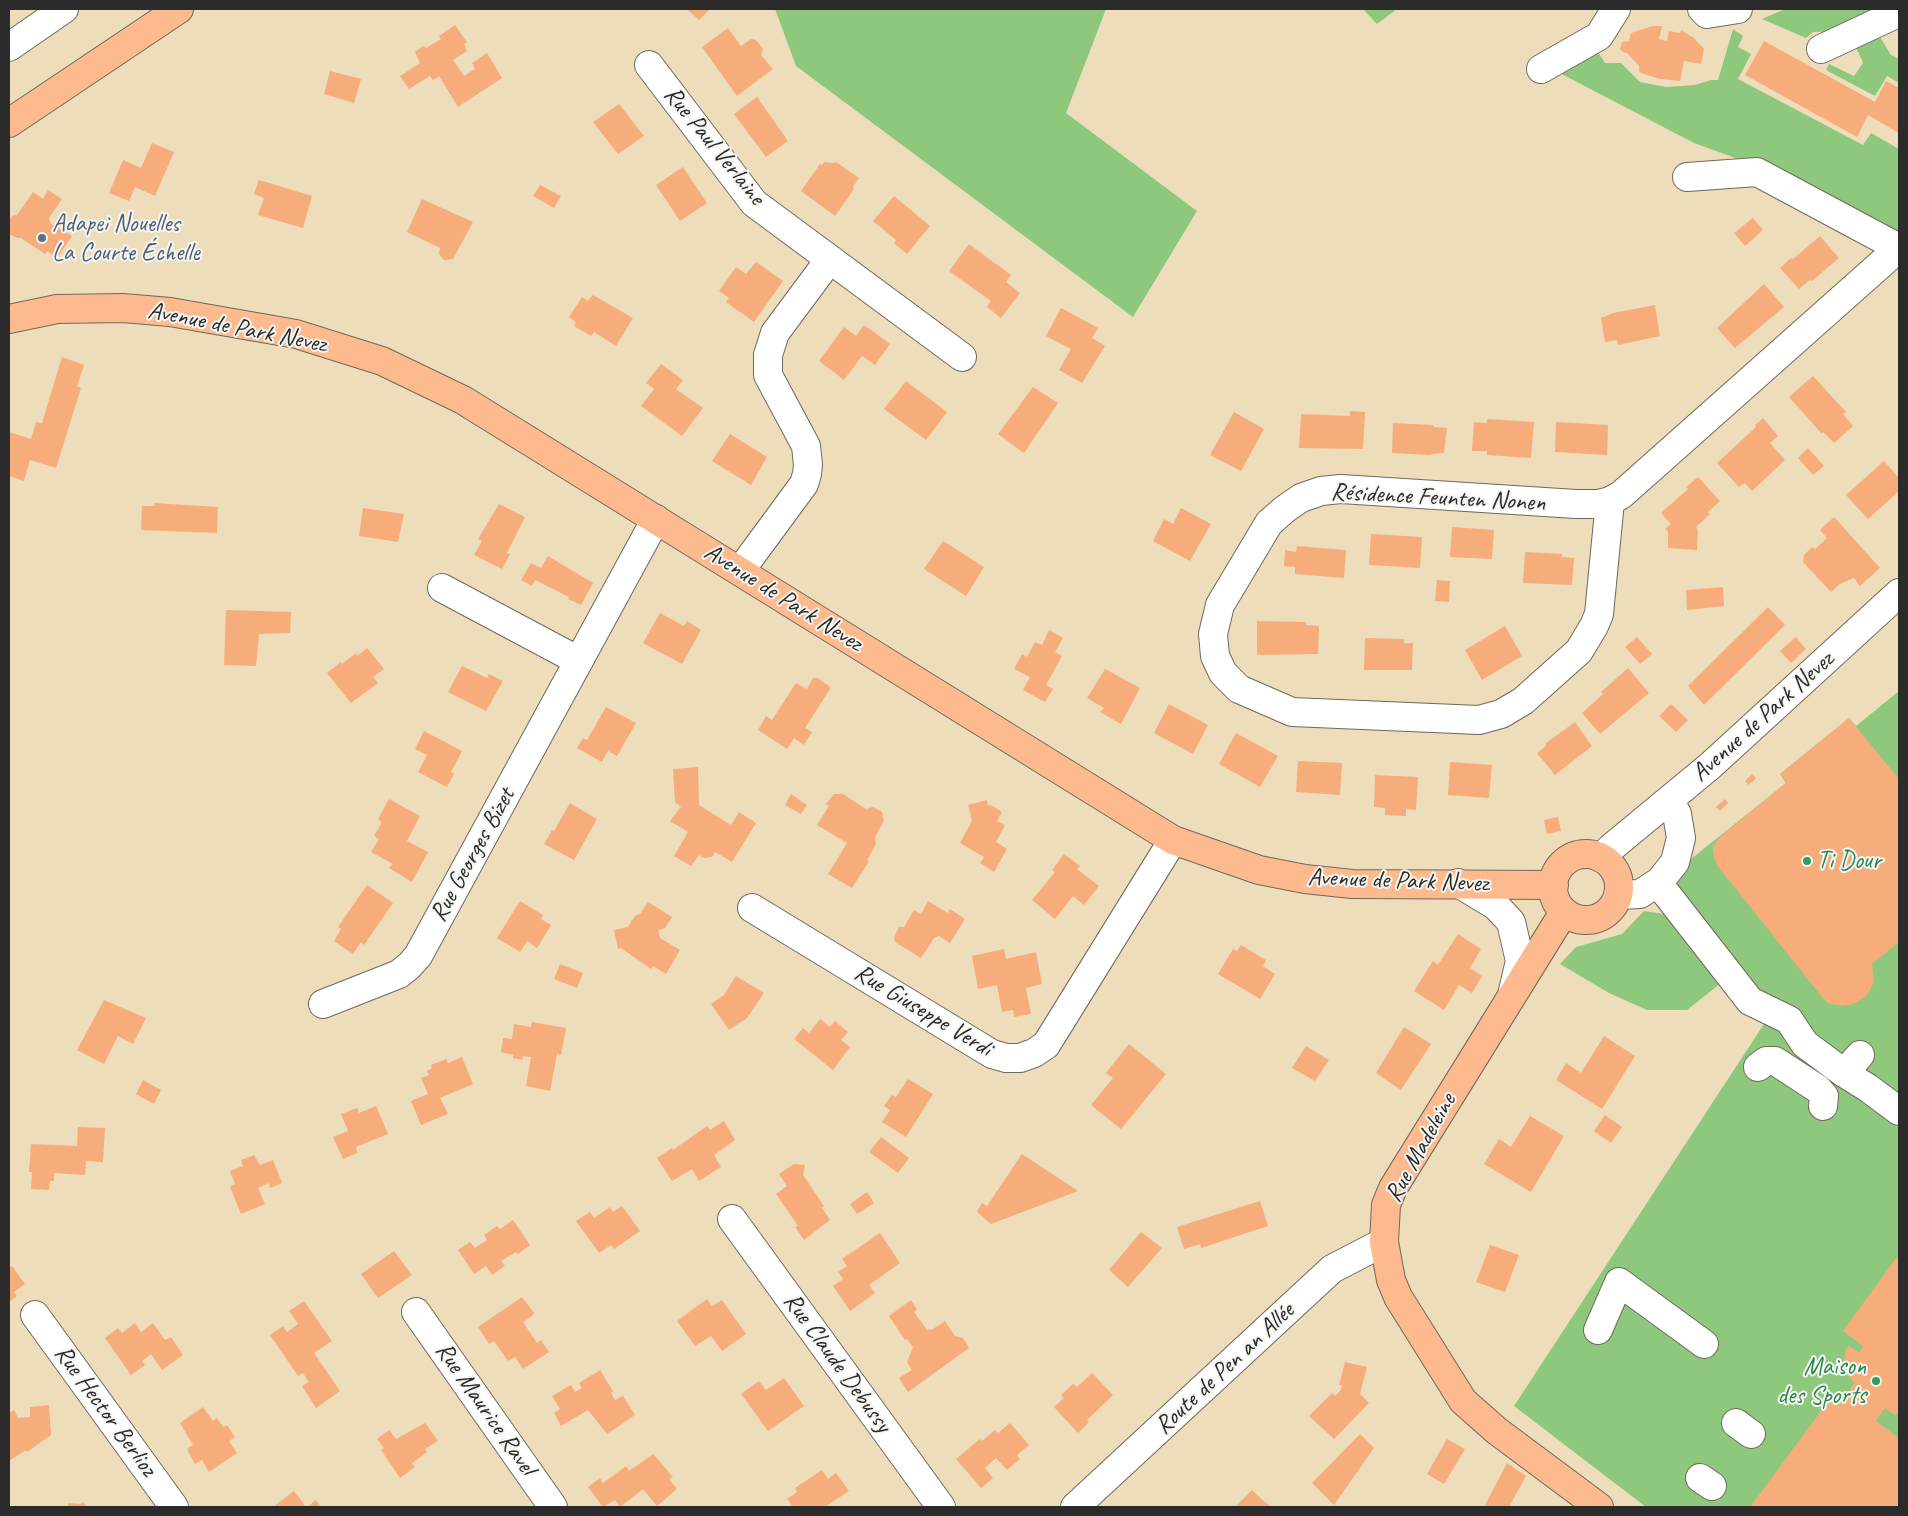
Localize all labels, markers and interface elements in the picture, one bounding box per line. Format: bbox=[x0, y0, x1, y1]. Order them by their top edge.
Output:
street label: Rue Paul Verlaine bbox=[657, 81, 771, 211]
place label: Adapei Nouelles La Courte Échelle bbox=[52, 209, 200, 268]
marker: Adapei Nouelles La Courte Échelle bbox=[36, 232, 48, 244]
street label: Avenue de Park Nevez bbox=[145, 296, 329, 360]
street label: Résidence Feunten Nonen bbox=[1330, 477, 1546, 519]
street label: Avenue de Park Nevez bbox=[698, 537, 868, 659]
street label: Avenue de Park Nevez bbox=[1686, 645, 1840, 789]
street label: Rue Georges Bizet bbox=[424, 783, 522, 927]
place label: Ti Dour bbox=[1817, 846, 1881, 876]
marker: Ti Dour bbox=[1801, 855, 1813, 867]
street label: Avenue de Park Nevez bbox=[1307, 863, 1489, 899]
street label: Rue Giuseppe Verdi bbox=[849, 958, 997, 1064]
street label: Rue Madeleine bbox=[1379, 1089, 1463, 1207]
street label: Rue Claude Debussy bbox=[776, 1287, 898, 1439]
street label: Route de Pen an Allée bbox=[1149, 1297, 1301, 1441]
street label: Rue Maurice Ravel bbox=[428, 1337, 542, 1481]
street label: Rue Hector Berlioz bbox=[47, 1339, 163, 1483]
place label: Maison des Sports bbox=[1777, 1352, 1866, 1411]
marker: Maison des Sports bbox=[1870, 1375, 1882, 1387]

